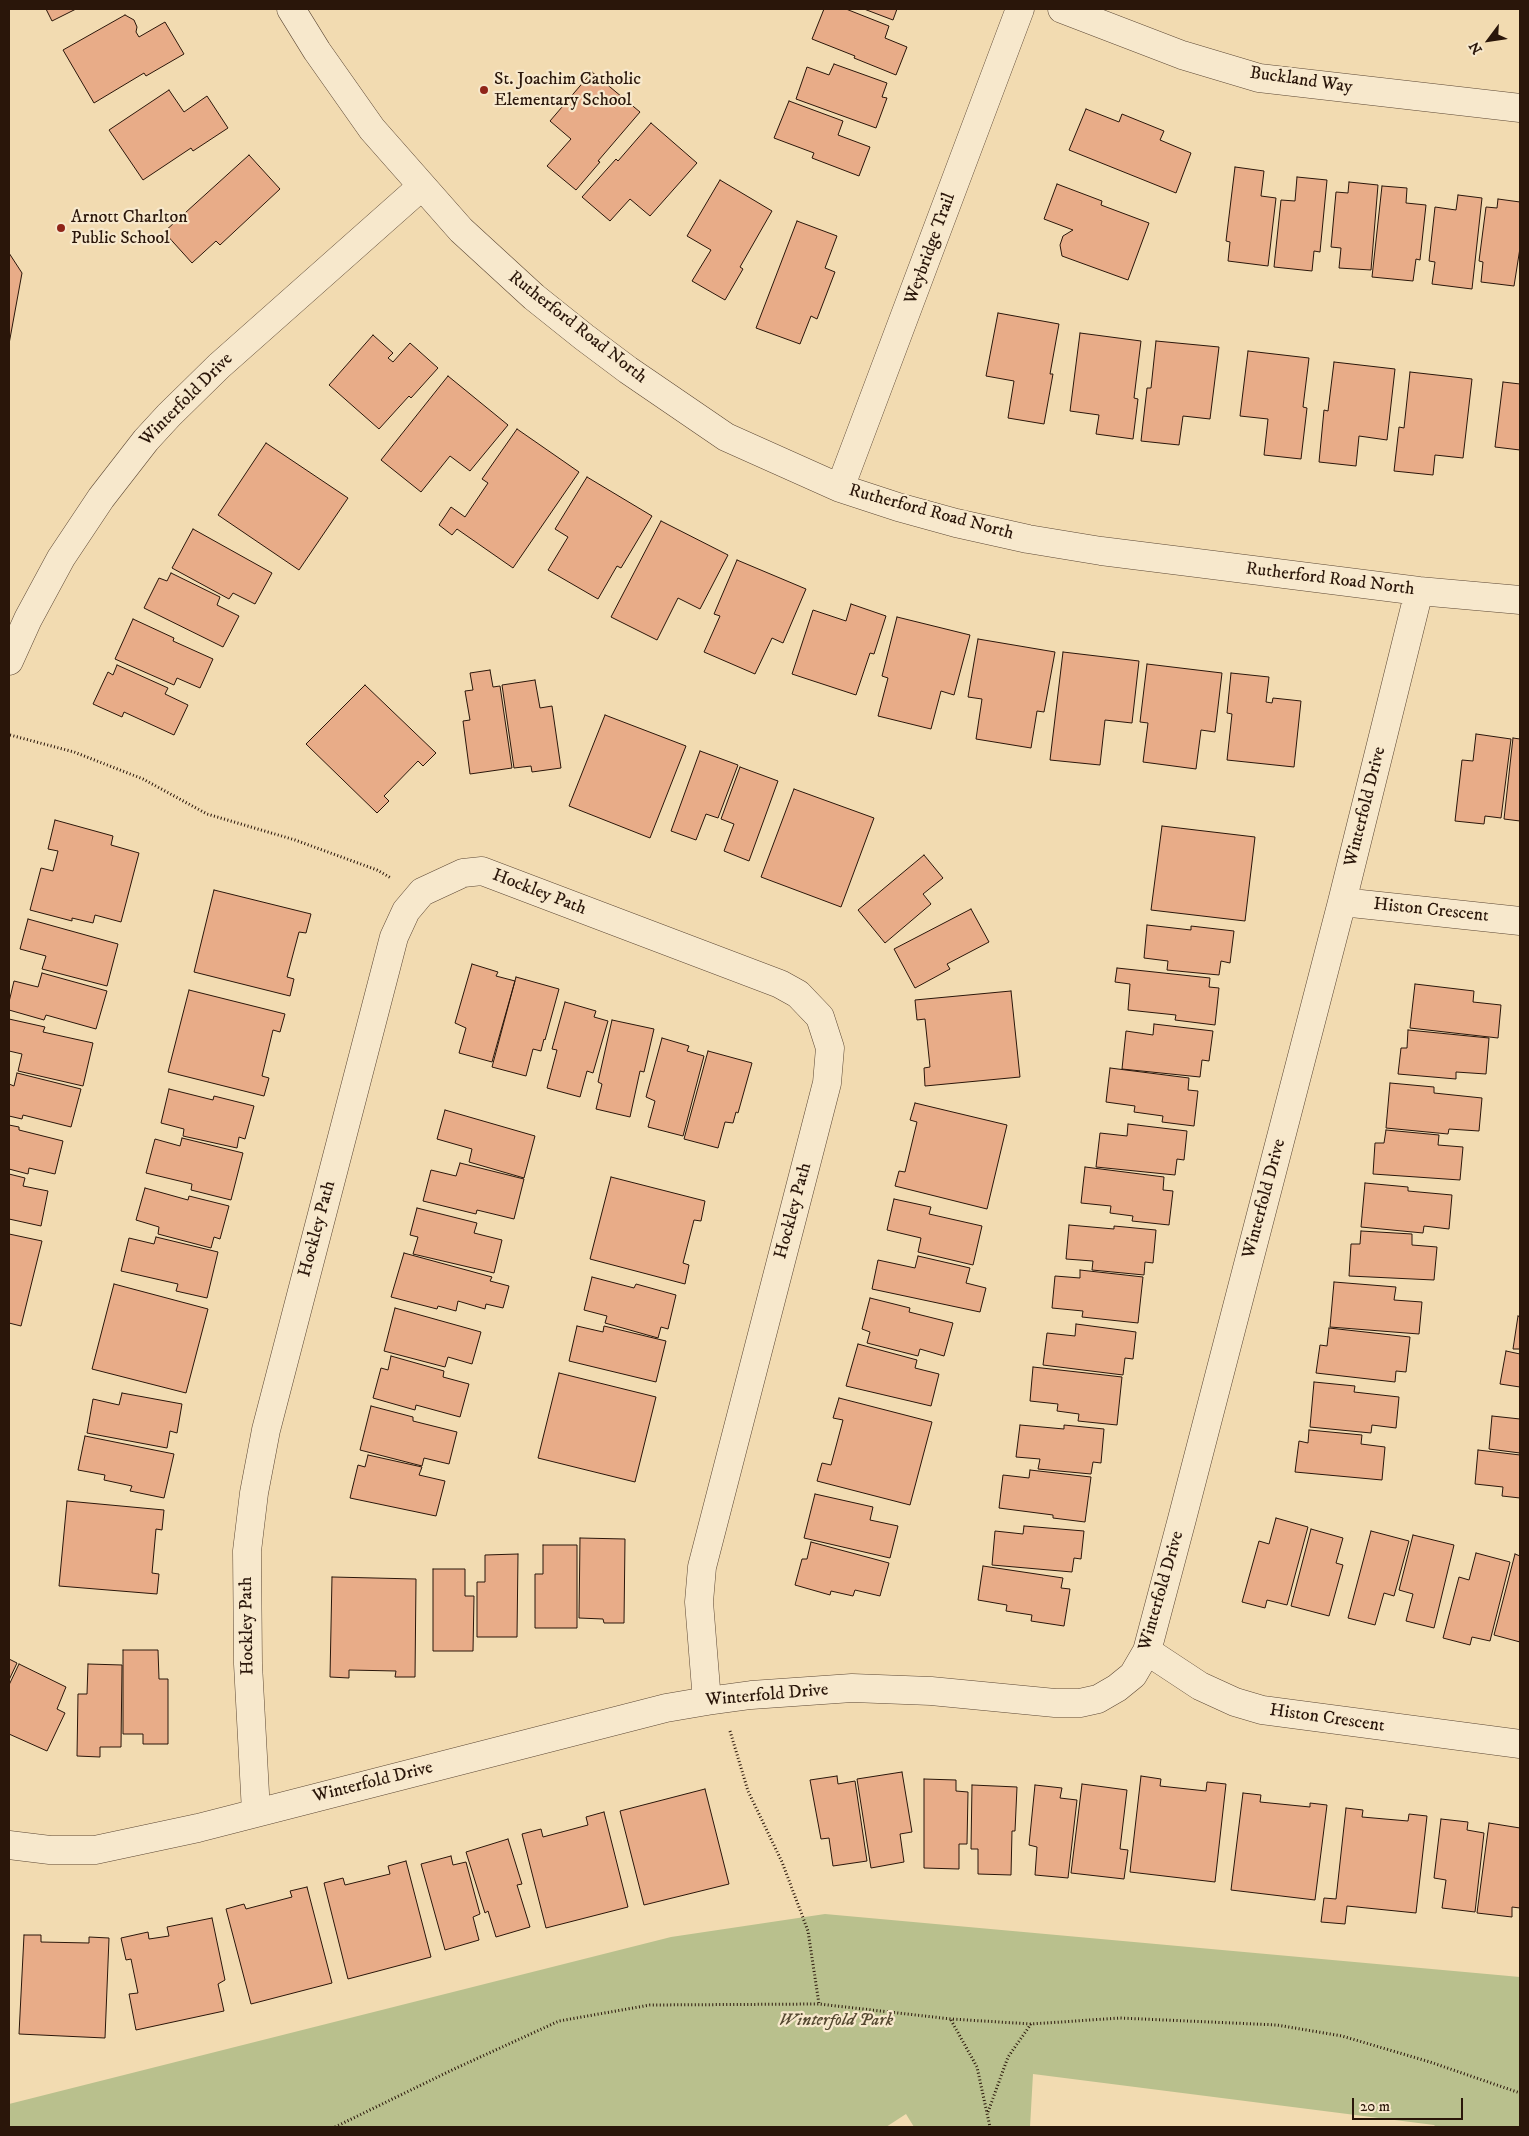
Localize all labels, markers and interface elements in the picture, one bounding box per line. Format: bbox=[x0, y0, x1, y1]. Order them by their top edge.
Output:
north arrow bbox=[1464, 15, 1514, 65]
text: N bbox=[1465, 38, 1487, 57]
street label: Buckland Way bbox=[1248, 63, 1354, 99]
place label: St. Joachim Catholic Elementary School bbox=[494, 69, 641, 112]
marker: St. Joachim Catholic Elementary School bbox=[478, 84, 490, 96]
street label: Weybridge Trail bbox=[901, 191, 961, 307]
place label: Arnott Charlton Public School bbox=[71, 207, 188, 250]
marker: Arnott Charlton Public School bbox=[55, 222, 67, 234]
street label: Rutherford Road North bbox=[503, 267, 651, 389]
street label: Winterfold Drive bbox=[136, 349, 238, 451]
street label: Rutherford Road North bbox=[846, 481, 1016, 545]
street label: Rutherford Road North bbox=[1244, 559, 1416, 601]
street label: Winterfold Drive bbox=[1341, 745, 1391, 869]
street label: Hockley Path bbox=[489, 865, 589, 921]
street label: Histon Crescent bbox=[1372, 894, 1490, 928]
street label: Winterfold Drive bbox=[1239, 1137, 1291, 1261]
street label: Hockley Path bbox=[771, 1161, 817, 1261]
street label: Hockley Path bbox=[295, 1179, 341, 1279]
street label: Winterfold Drive bbox=[1135, 1529, 1189, 1653]
street label: Hockley Path bbox=[236, 1576, 260, 1676]
street label: Winterfold Drive bbox=[705, 1680, 829, 1712]
street label: Histon Crescent bbox=[1268, 1700, 1386, 1738]
street label: Winterfold Drive bbox=[311, 1758, 435, 1808]
park label: Winterfold Park bbox=[779, 2010, 893, 2032]
scale bar bbox=[1354, 2088, 1465, 2120]
text: 20 m bbox=[1360, 2097, 1390, 2116]

